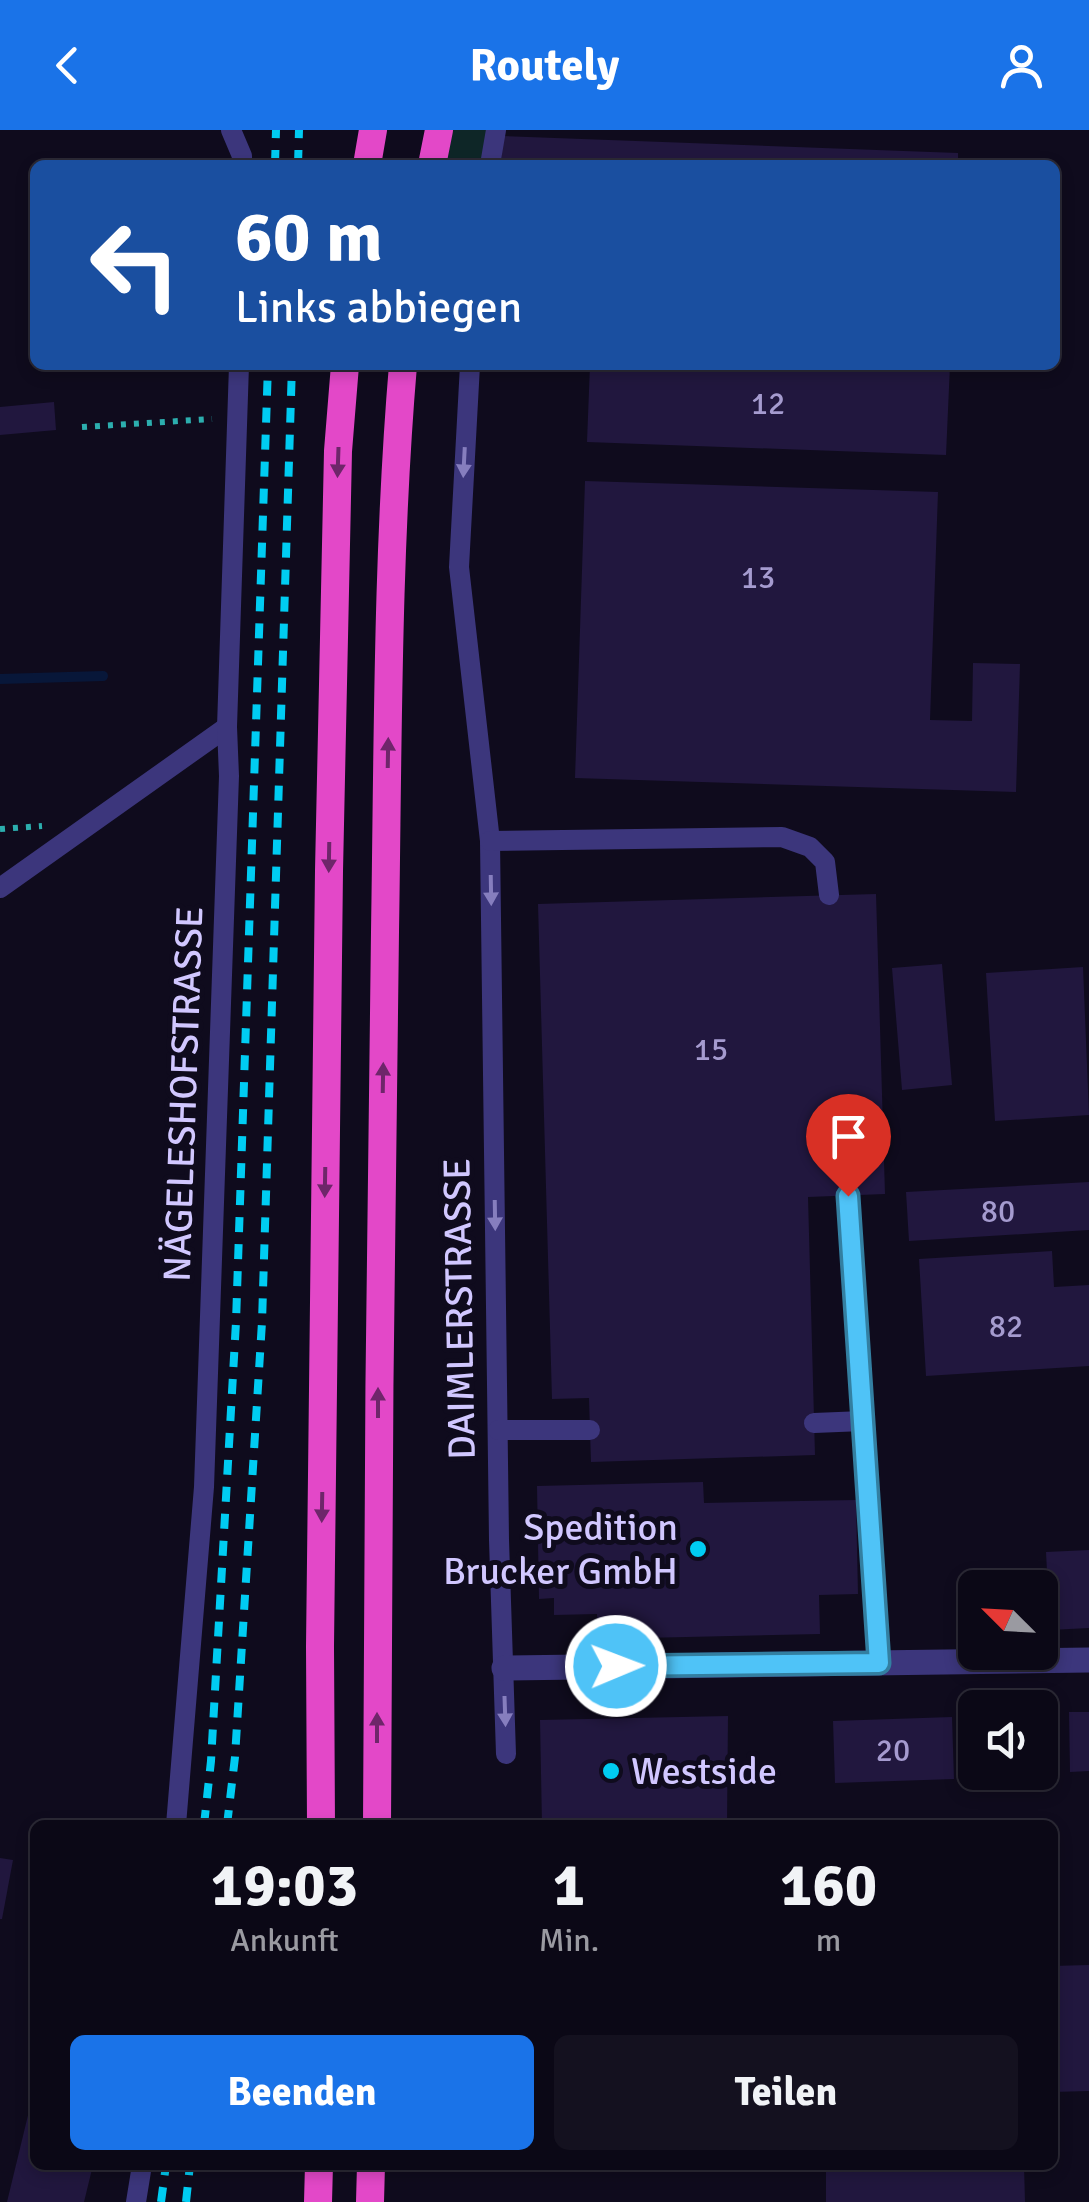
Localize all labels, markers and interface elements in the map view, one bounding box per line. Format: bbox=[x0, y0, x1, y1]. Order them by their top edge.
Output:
icon: back bbox=[40, 38, 95, 93]
text: Routely bbox=[470, 38, 619, 93]
icon: person bbox=[994, 38, 1049, 93]
text: 60 m bbox=[235, 194, 383, 280]
icon: left bbox=[70, 200, 200, 330]
text: Links abbiegen bbox=[235, 280, 522, 335]
house number: 12 bbox=[751, 384, 785, 423]
one-way arrow bbox=[330, 447, 346, 479]
one-way arrow bbox=[456, 447, 472, 479]
house number: 13 bbox=[741, 558, 775, 597]
one-way arrow bbox=[380, 736, 396, 768]
one-way arrow bbox=[321, 842, 337, 874]
one-way arrow bbox=[483, 875, 499, 907]
street label: NÄGELESHOFSTRASSE bbox=[153, 905, 214, 1283]
house number: 15 bbox=[694, 1030, 728, 1069]
one-way arrow bbox=[375, 1061, 391, 1093]
pin bbox=[806, 1094, 891, 1197]
icon: arrive bbox=[821, 1109, 876, 1164]
street label: DAIMLERSTRASSE bbox=[433, 1158, 486, 1460]
one-way arrow bbox=[317, 1167, 333, 1199]
house number: 80 bbox=[981, 1192, 1015, 1231]
one-way arrow bbox=[487, 1200, 503, 1232]
house number: 82 bbox=[989, 1307, 1023, 1346]
one-way arrow bbox=[370, 1386, 386, 1418]
one-way arrow bbox=[314, 1492, 330, 1524]
place label: Spedition Brucker GmbH bbox=[443, 1504, 678, 1595]
marker: Spedition Brucker GmbH bbox=[687, 1538, 709, 1560]
north arrow bbox=[958, 1570, 1058, 1670]
map controls bbox=[958, 1570, 1058, 1790]
position arrow bbox=[564, 1614, 668, 1718]
button: sound bbox=[958, 1690, 1058, 1790]
one-way arrow bbox=[498, 1696, 514, 1728]
one-way arrow bbox=[369, 1711, 385, 1743]
house number: 20 bbox=[876, 1731, 910, 1770]
place label: Westside bbox=[631, 1748, 777, 1795]
marker: Westside bbox=[600, 1760, 622, 1782]
text: 19:03 bbox=[211, 1849, 358, 1923]
text: 1 bbox=[553, 1849, 585, 1923]
text: 160 bbox=[780, 1849, 877, 1923]
text: Ankunft bbox=[230, 1921, 339, 1960]
text: Min. bbox=[539, 1921, 599, 1960]
text: m bbox=[816, 1921, 841, 1960]
button: Beenden bbox=[70, 2035, 534, 2150]
button: Teilen bbox=[554, 2035, 1018, 2150]

